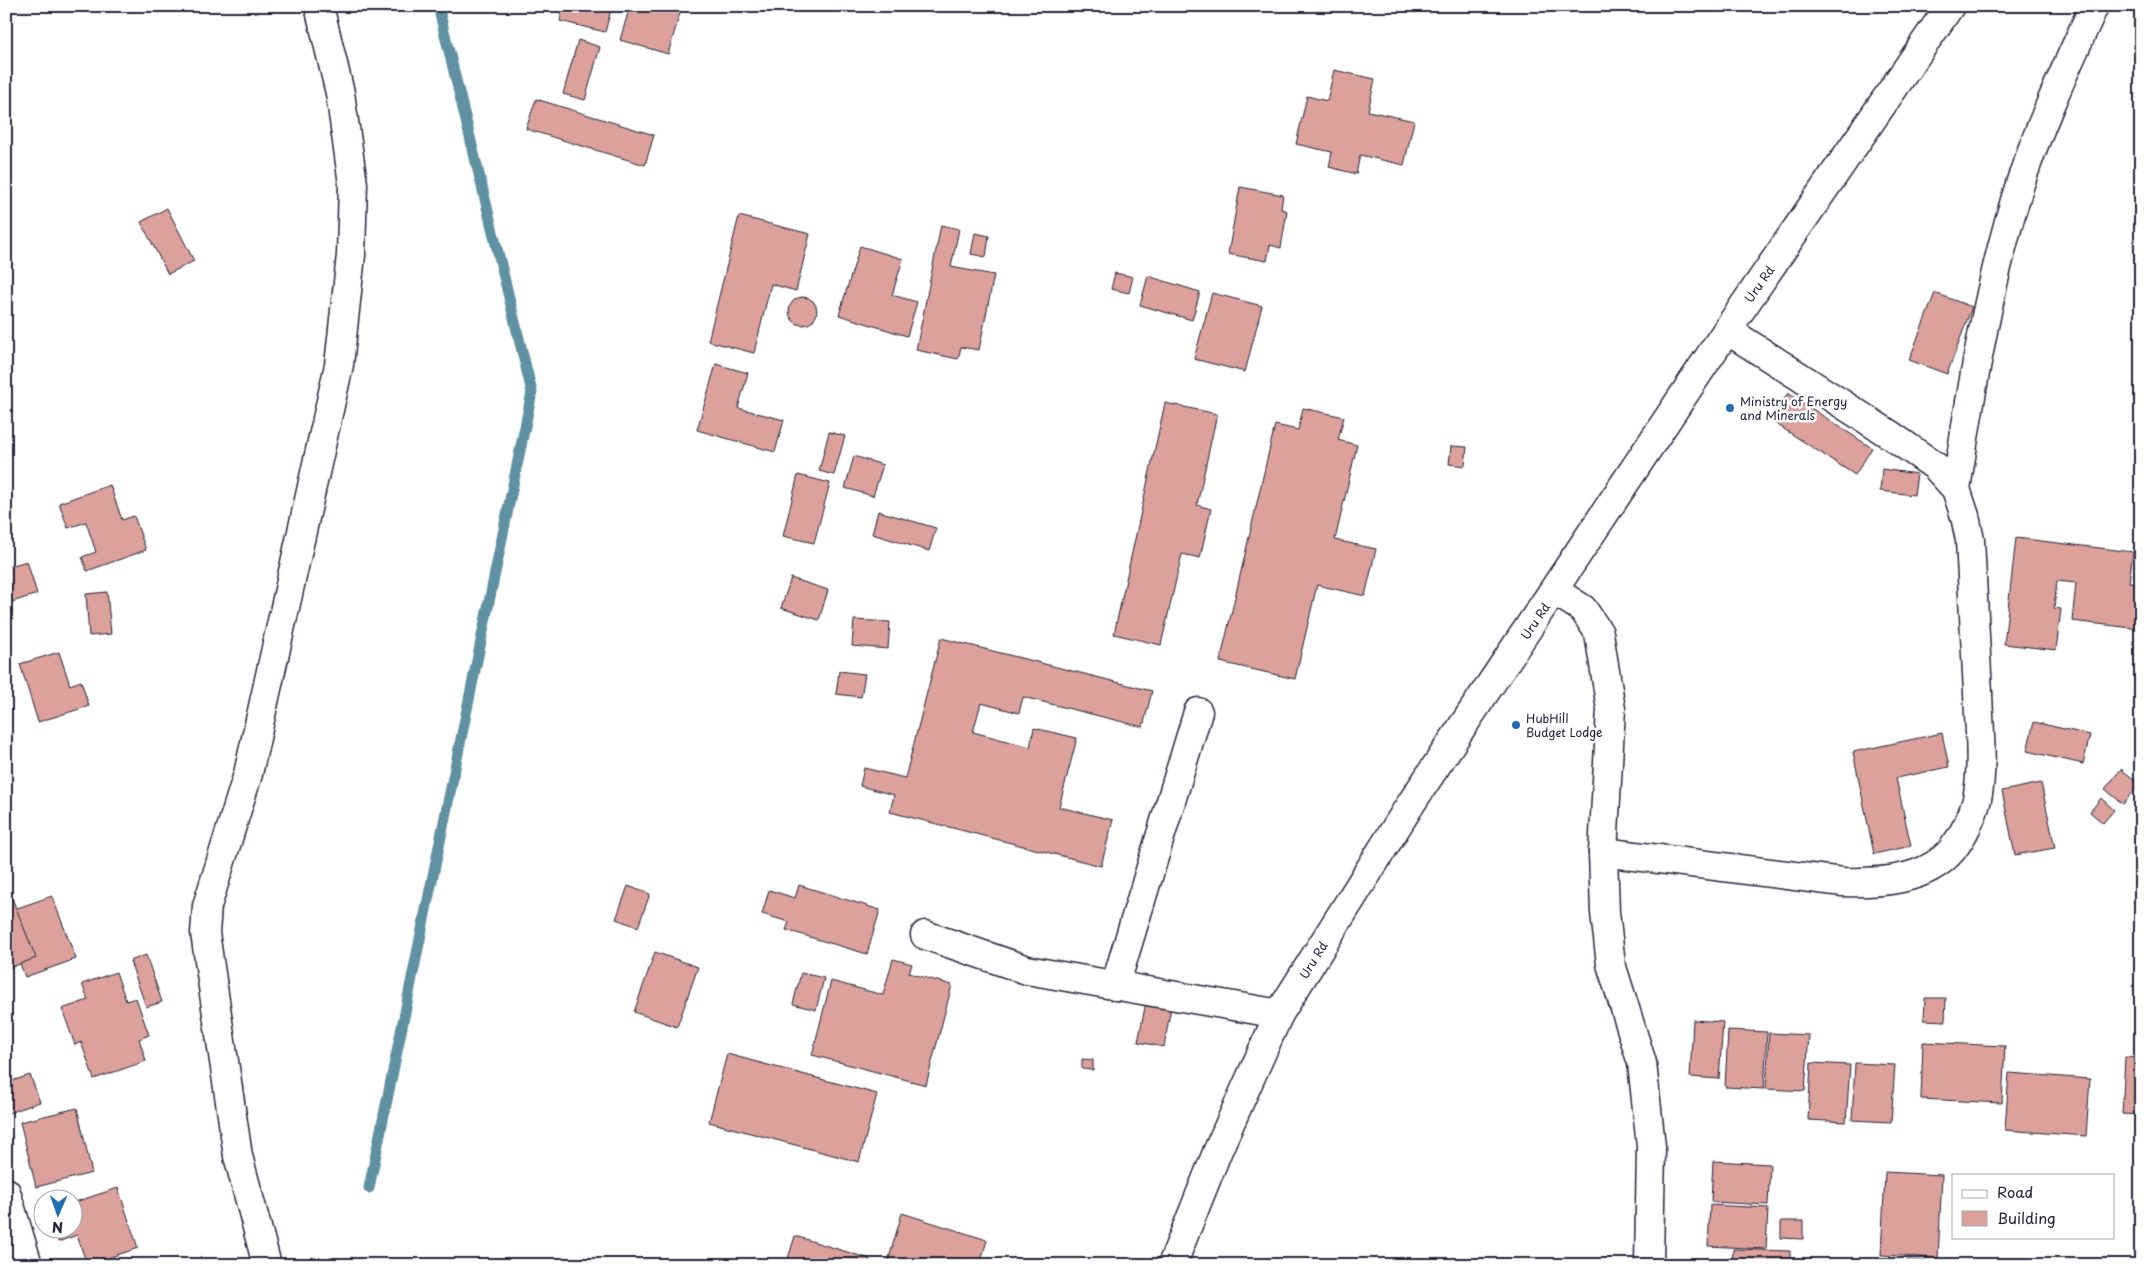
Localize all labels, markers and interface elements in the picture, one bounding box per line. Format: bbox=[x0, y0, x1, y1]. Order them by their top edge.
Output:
street label: Uru Rd bbox=[1740, 262, 1778, 306]
place label: Ministry of Energy and Minerals bbox=[1740, 392, 1847, 424]
marker: Ministry of Energy and Minerals bbox=[1724, 402, 1736, 414]
street label: Uru Rd bbox=[1516, 598, 1554, 643]
place label: HubHill Budget Lodge bbox=[1526, 709, 1602, 741]
marker: HubHill Budget Lodge bbox=[1510, 719, 1522, 731]
street label: Uru Rd bbox=[1295, 937, 1332, 982]
legend bbox=[1952, 1174, 2114, 1238]
text: Road bbox=[1997, 1180, 2033, 1203]
north arrow bbox=[32, 1188, 82, 1238]
text: Building bbox=[1997, 1206, 2056, 1229]
text: N bbox=[52, 1217, 63, 1238]

